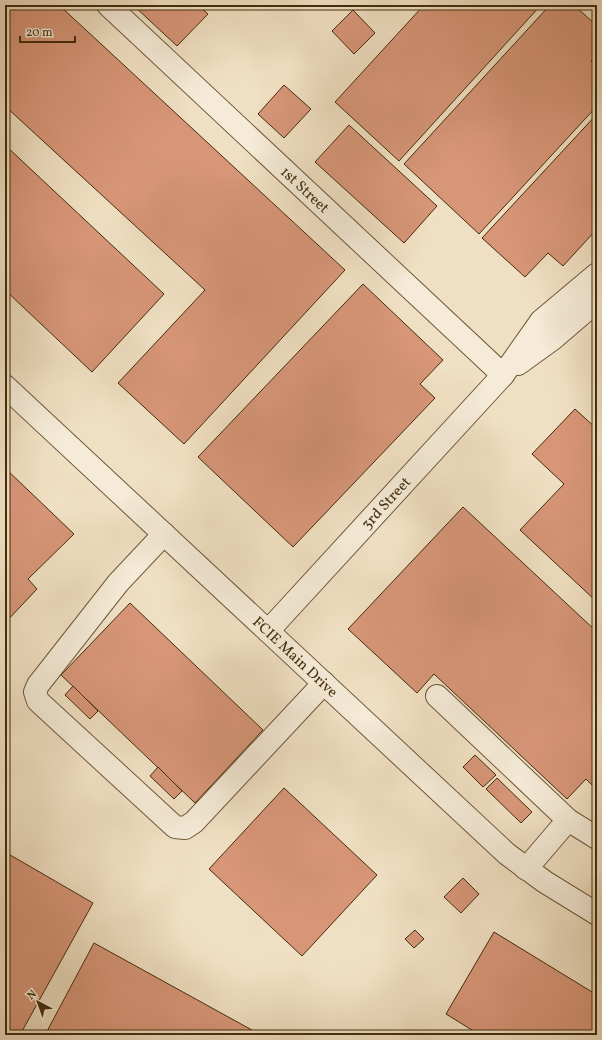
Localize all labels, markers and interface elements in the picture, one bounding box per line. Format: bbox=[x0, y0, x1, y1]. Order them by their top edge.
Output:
scale bar bbox=[20, 18, 75, 44]
text: 20 m bbox=[26, 25, 53, 41]
street label: 1st Street bbox=[275, 163, 333, 219]
street label: 3rd Street bbox=[357, 473, 416, 535]
street label: FCIE Main Drive bbox=[247, 613, 342, 703]
north arrow bbox=[18, 982, 58, 1022]
text: N bbox=[24, 987, 40, 1004]

